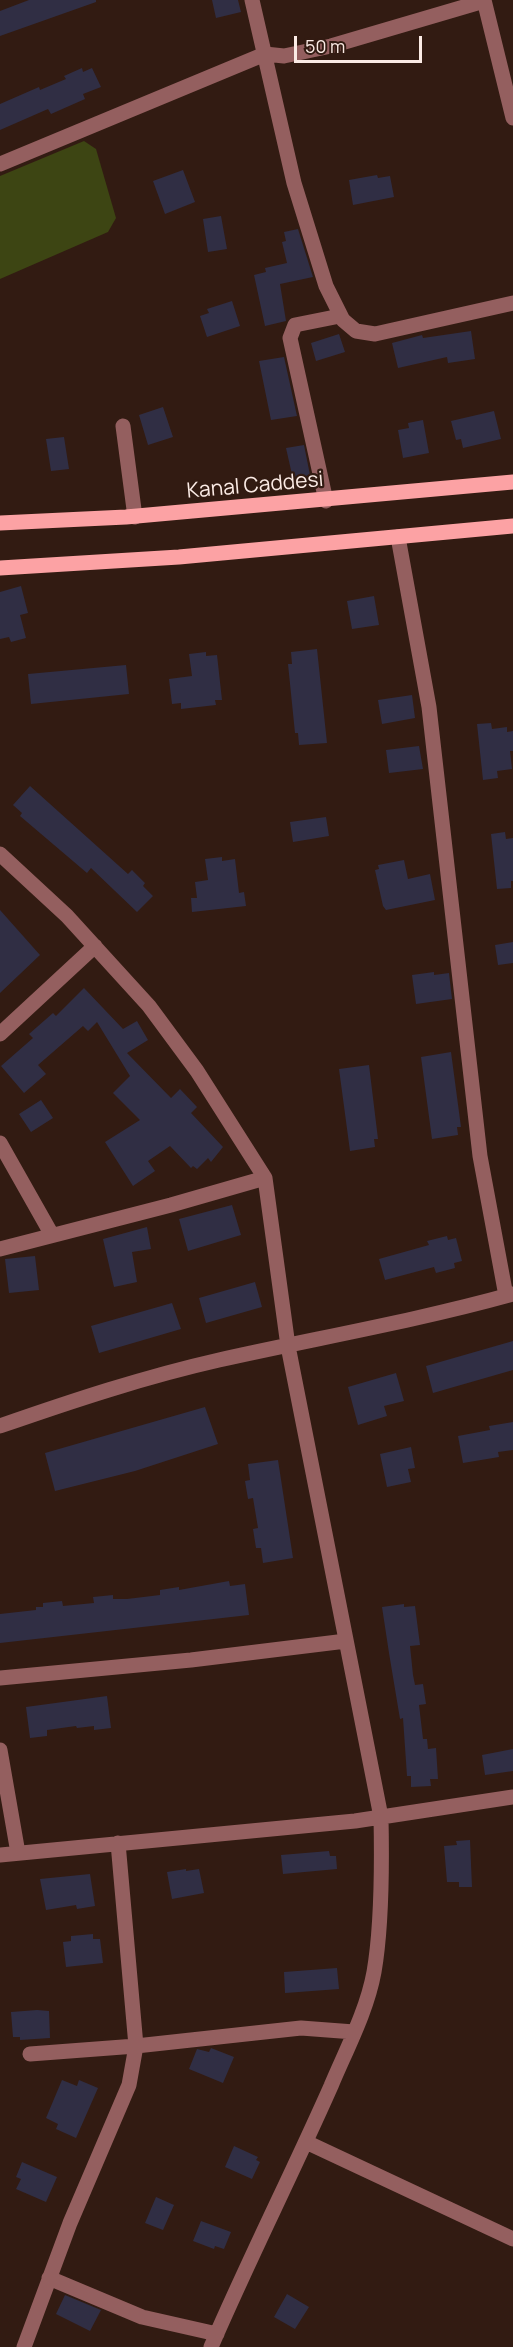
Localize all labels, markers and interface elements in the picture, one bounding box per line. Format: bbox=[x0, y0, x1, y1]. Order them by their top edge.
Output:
scale bar bbox=[297, 24, 424, 62]
text: 50 m bbox=[305, 34, 345, 58]
street label: Kanal Caddesi bbox=[186, 467, 324, 505]

